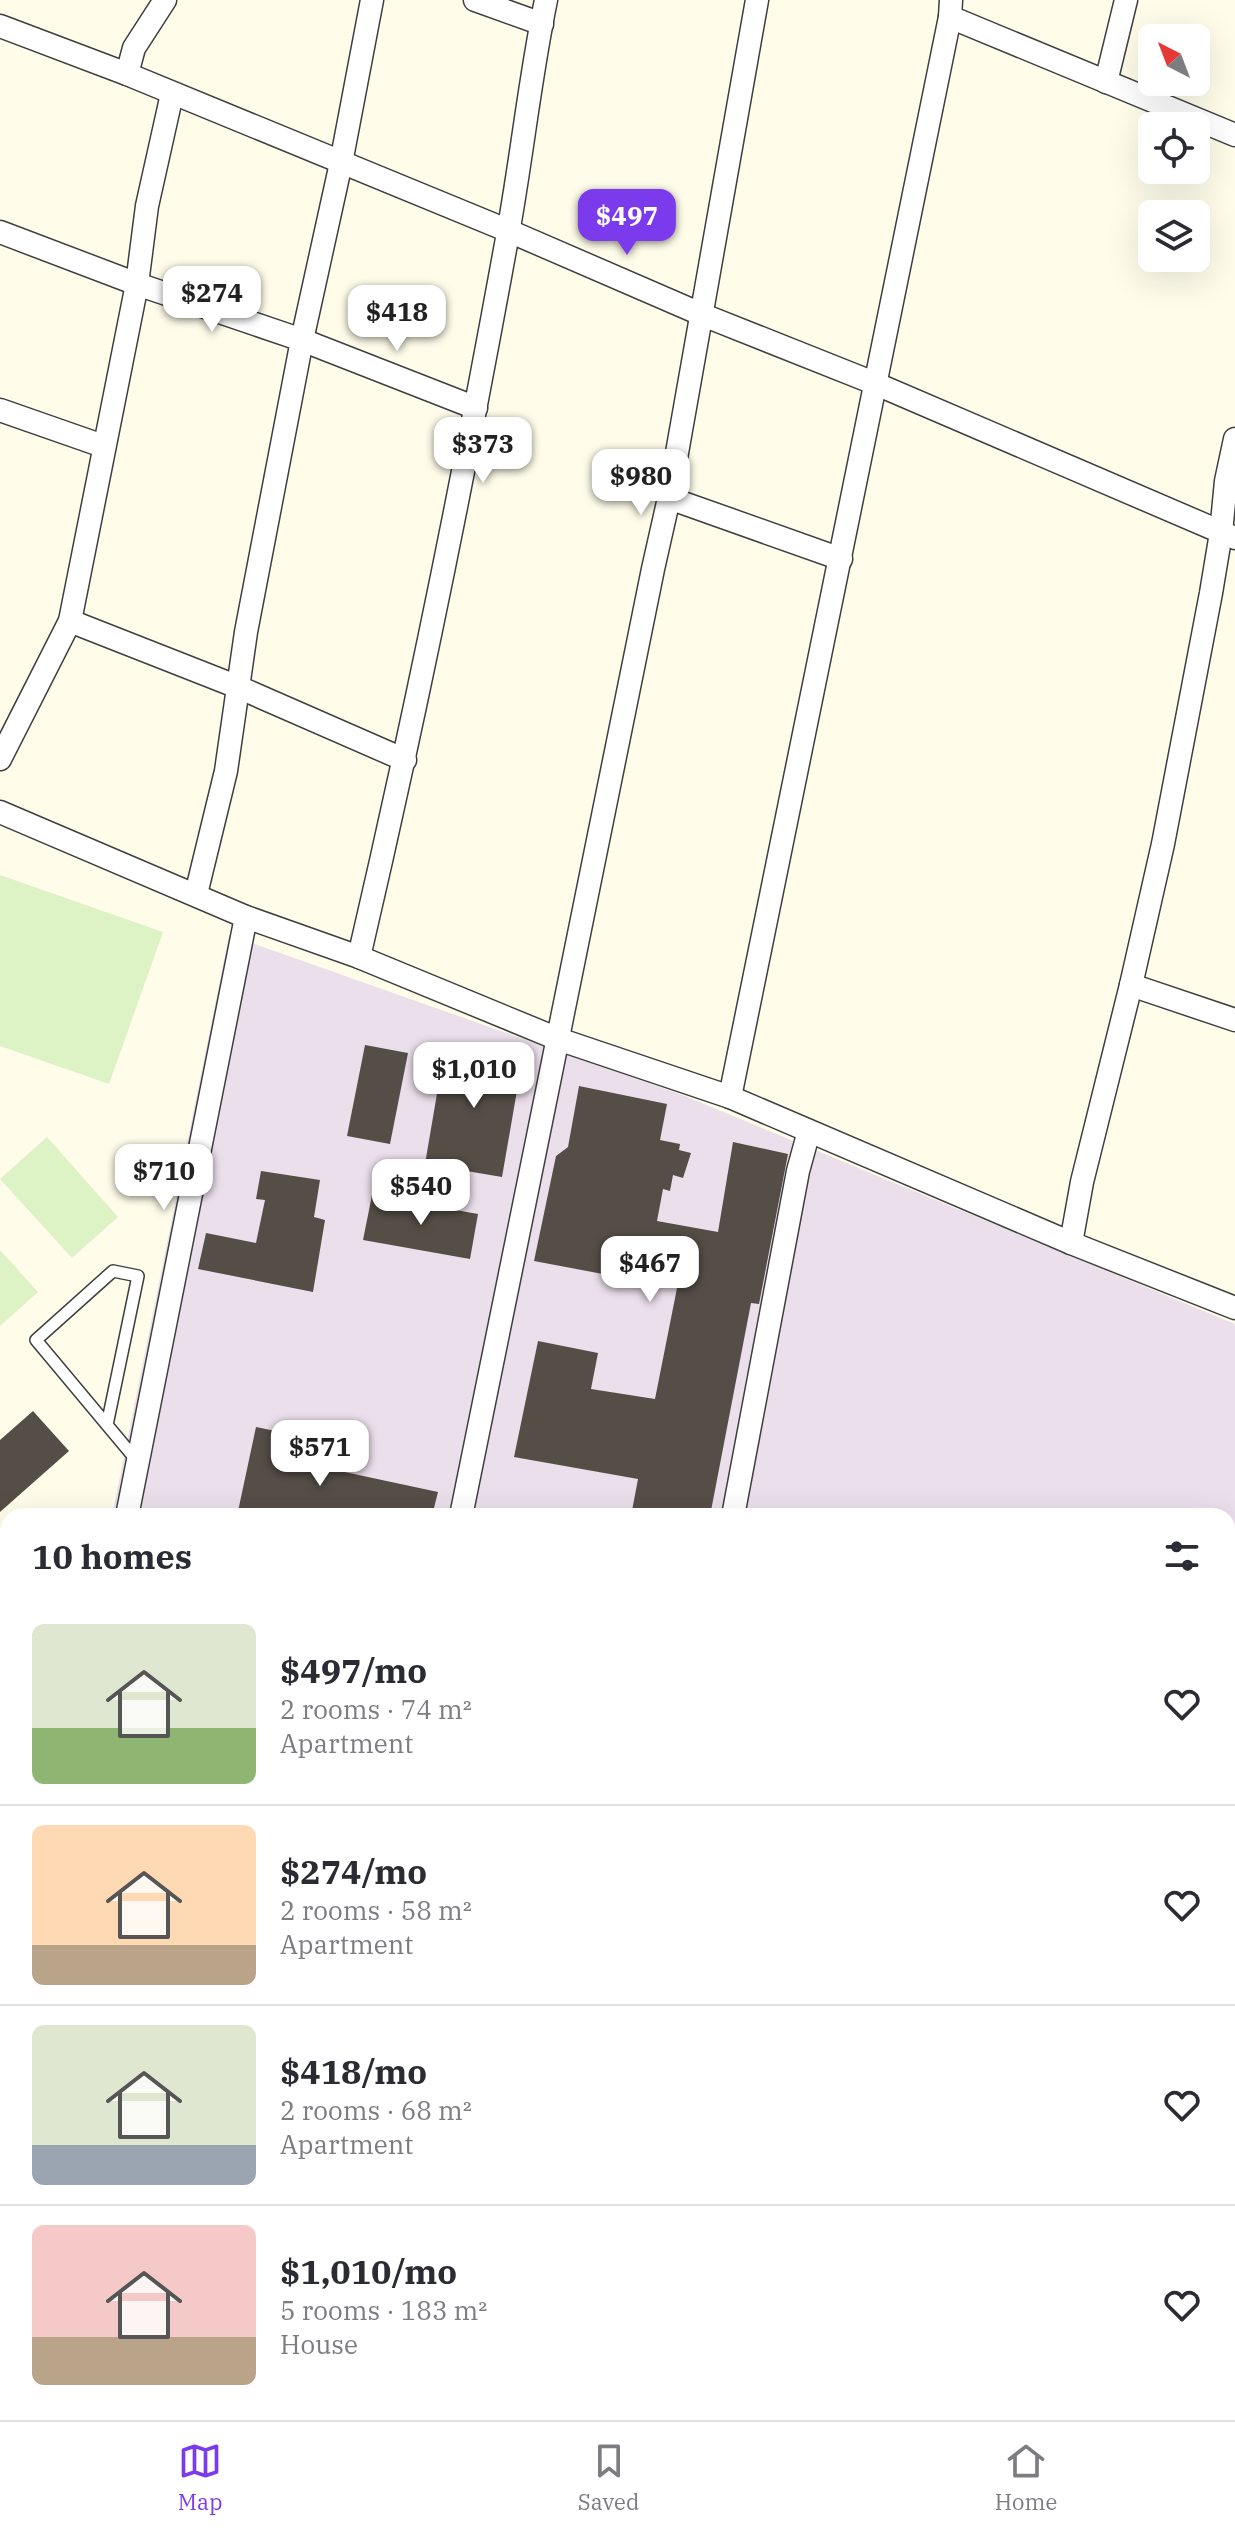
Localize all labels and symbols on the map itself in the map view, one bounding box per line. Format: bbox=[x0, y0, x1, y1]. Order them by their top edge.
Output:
north arrow bbox=[1138, 24, 1210, 96]
pin: $497 bbox=[580, 189, 674, 257]
pin: $274 bbox=[165, 266, 259, 334]
pin: $418 bbox=[350, 285, 444, 353]
pin: $373 bbox=[436, 417, 530, 485]
pin: $980 bbox=[594, 449, 688, 517]
pin: $1,010 bbox=[409, 1042, 539, 1110]
pin: $710 bbox=[117, 1144, 211, 1212]
pin: $540 bbox=[374, 1159, 468, 1227]
pin: $467 bbox=[603, 1236, 697, 1304]
pin: $571 bbox=[273, 1420, 367, 1488]

